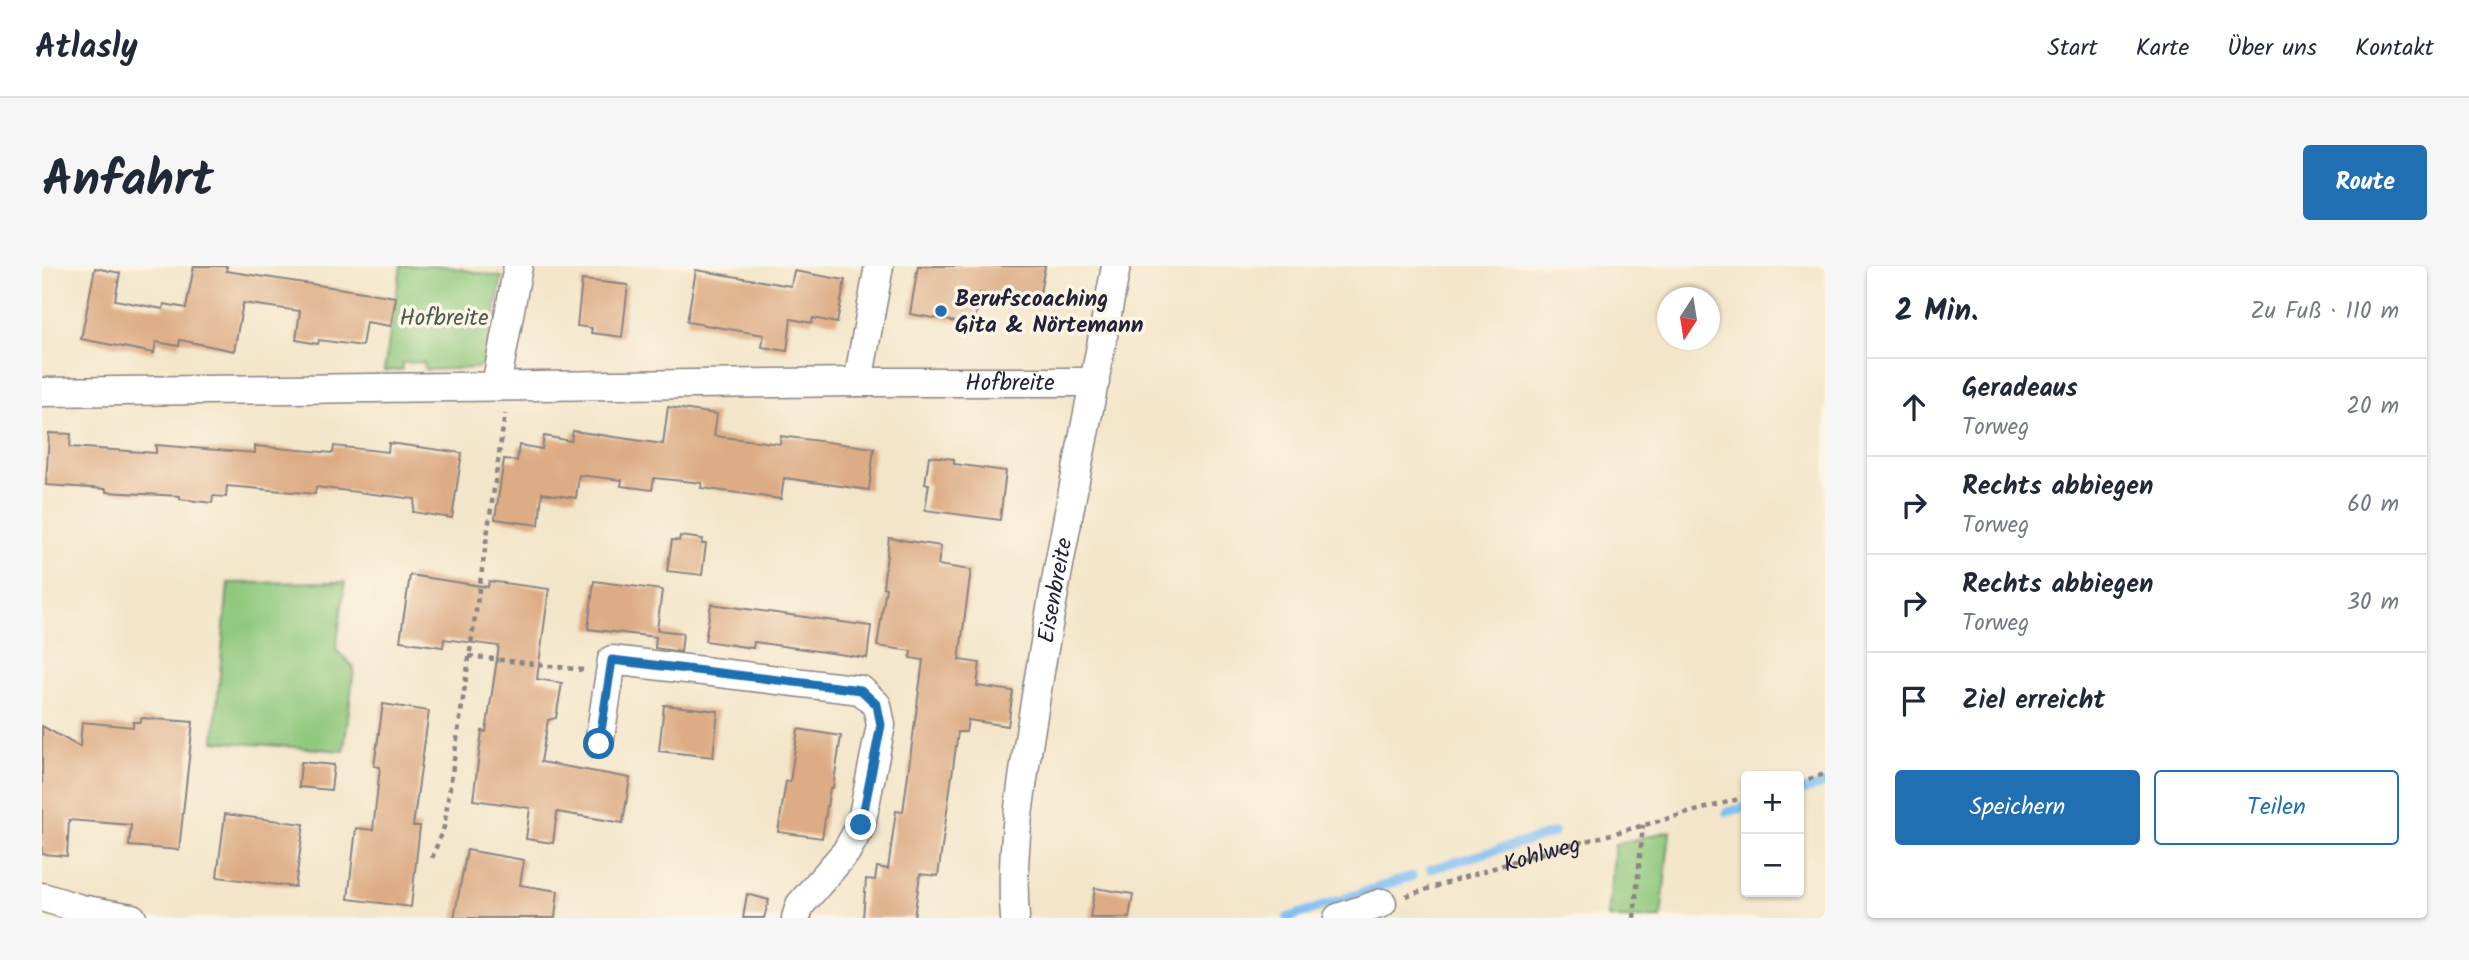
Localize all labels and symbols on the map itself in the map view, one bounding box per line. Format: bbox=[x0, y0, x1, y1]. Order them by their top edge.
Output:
place label: Berufscoaching Gita & Nörtemann bbox=[955, 282, 1144, 344]
north arrow bbox=[1657, 287, 1720, 350]
park label: Hofbreite bbox=[399, 301, 489, 337]
marker: Berufscoaching Gita & Nörtemann bbox=[933, 303, 949, 319]
street label: Hofbreite bbox=[965, 366, 1055, 402]
street label: Eisenbreite bbox=[1029, 535, 1084, 646]
route start bbox=[583, 728, 614, 759]
route end bbox=[845, 809, 876, 840]
street label: Kohlweg bbox=[1499, 827, 1585, 884]

